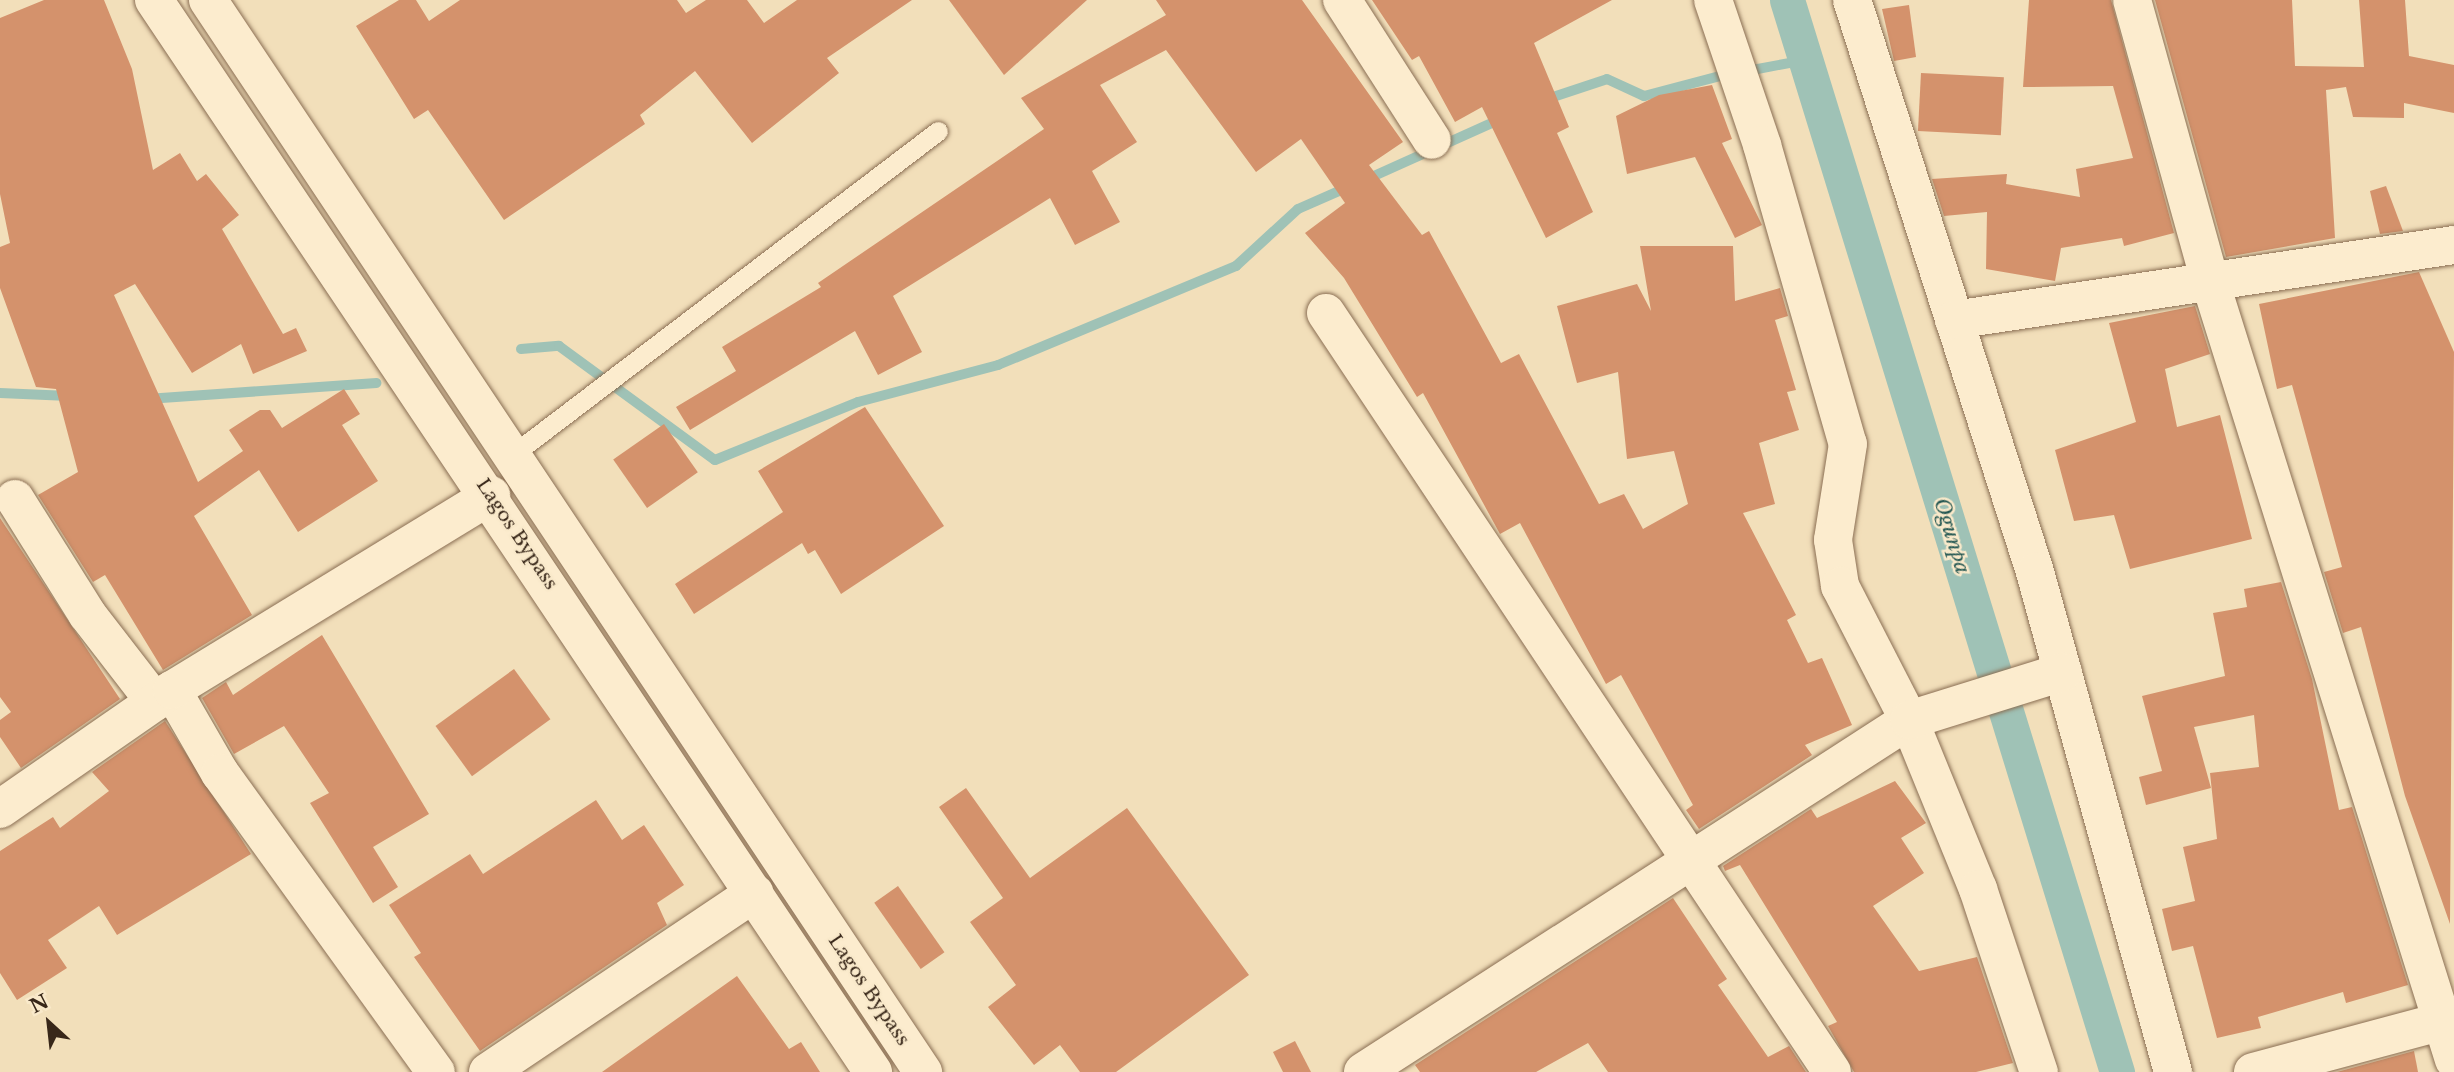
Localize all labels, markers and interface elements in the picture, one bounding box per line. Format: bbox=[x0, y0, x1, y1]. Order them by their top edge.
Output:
street label: Lagos Bypass bbox=[471, 474, 563, 594]
water label: Ogunpa bbox=[1929, 495, 1975, 577]
street label: Lagos Bypass bbox=[823, 930, 915, 1050]
north arrow bbox=[14, 988, 84, 1058]
text: N bbox=[26, 990, 52, 1018]

